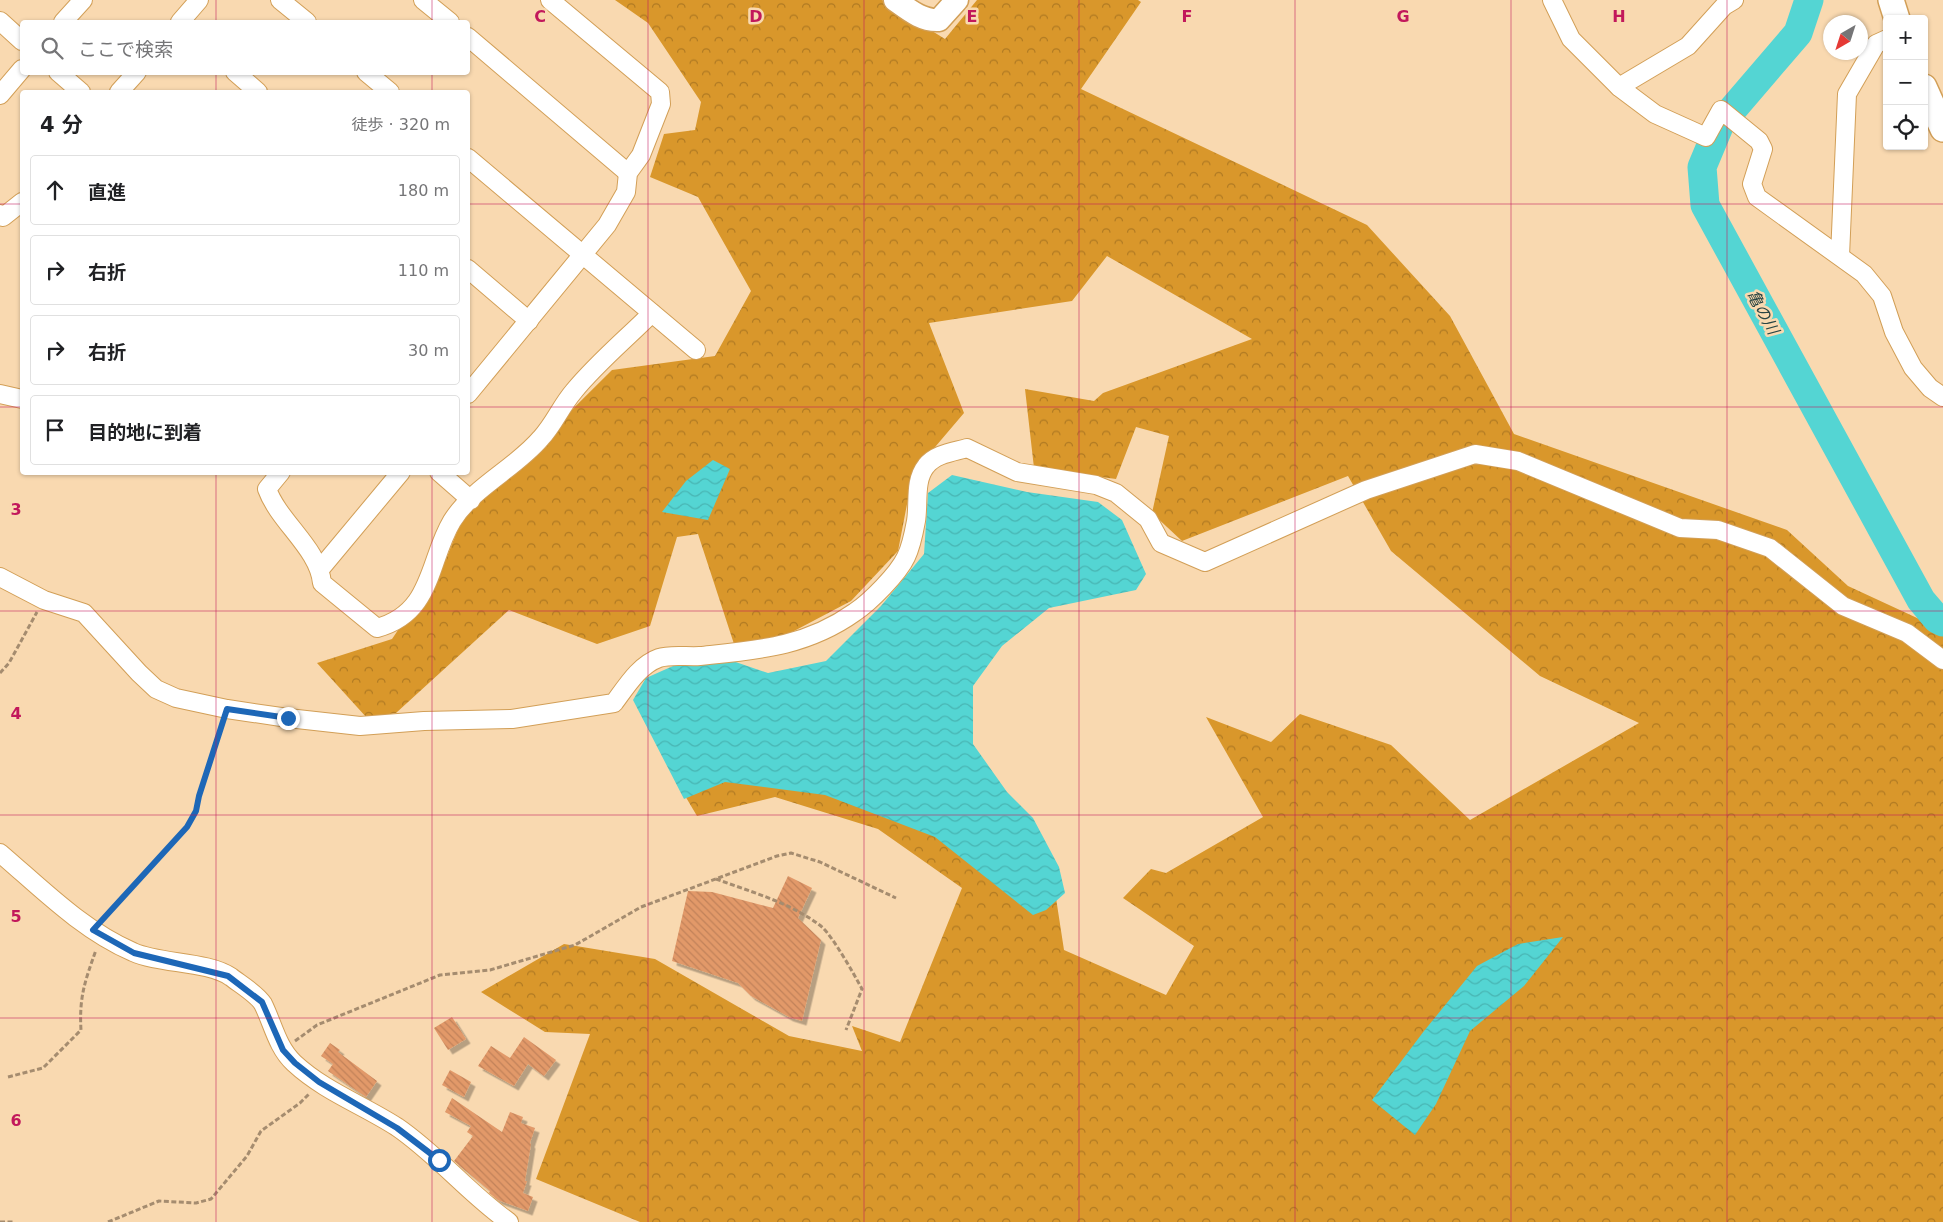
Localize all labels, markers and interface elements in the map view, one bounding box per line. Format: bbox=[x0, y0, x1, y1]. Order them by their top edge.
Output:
text: C bbox=[534, 7, 546, 26]
text: D bbox=[749, 7, 763, 26]
text: E bbox=[967, 7, 977, 26]
text: F bbox=[1182, 7, 1192, 26]
text: G bbox=[1396, 7, 1410, 26]
text: H bbox=[1612, 7, 1626, 26]
north arrow bbox=[1823, 15, 1868, 60]
map controls bbox=[1883, 15, 1928, 150]
button: + bbox=[1883, 15, 1928, 60]
search box bbox=[20, 20, 470, 75]
icon: search bbox=[38, 34, 66, 62]
text: ここで検索 bbox=[78, 38, 173, 60]
button: − bbox=[1883, 60, 1928, 105]
button: locate bbox=[1883, 105, 1928, 150]
text: 4 分 bbox=[40, 113, 83, 137]
text: 徒歩 · 320 m bbox=[352, 115, 450, 134]
icon: ahead bbox=[41, 176, 69, 204]
text: 直進 bbox=[88, 181, 126, 203]
text: 180 m bbox=[398, 181, 449, 200]
icon: right bbox=[41, 256, 69, 284]
text: 右折 bbox=[88, 261, 126, 283]
text: 110 m bbox=[398, 261, 449, 280]
water label: 亀の川 bbox=[1743, 286, 1784, 339]
icon: right bbox=[41, 336, 69, 364]
text: 右折 bbox=[88, 341, 126, 363]
text: 30 m bbox=[408, 341, 449, 360]
icon: arrive bbox=[41, 416, 69, 444]
text: 目的地に到着 bbox=[88, 421, 202, 443]
text: 3 bbox=[10, 500, 22, 519]
text: 4 bbox=[10, 704, 22, 723]
route end bbox=[277, 707, 300, 730]
text: 5 bbox=[10, 907, 22, 926]
text: 6 bbox=[10, 1111, 22, 1130]
route start bbox=[428, 1149, 451, 1172]

